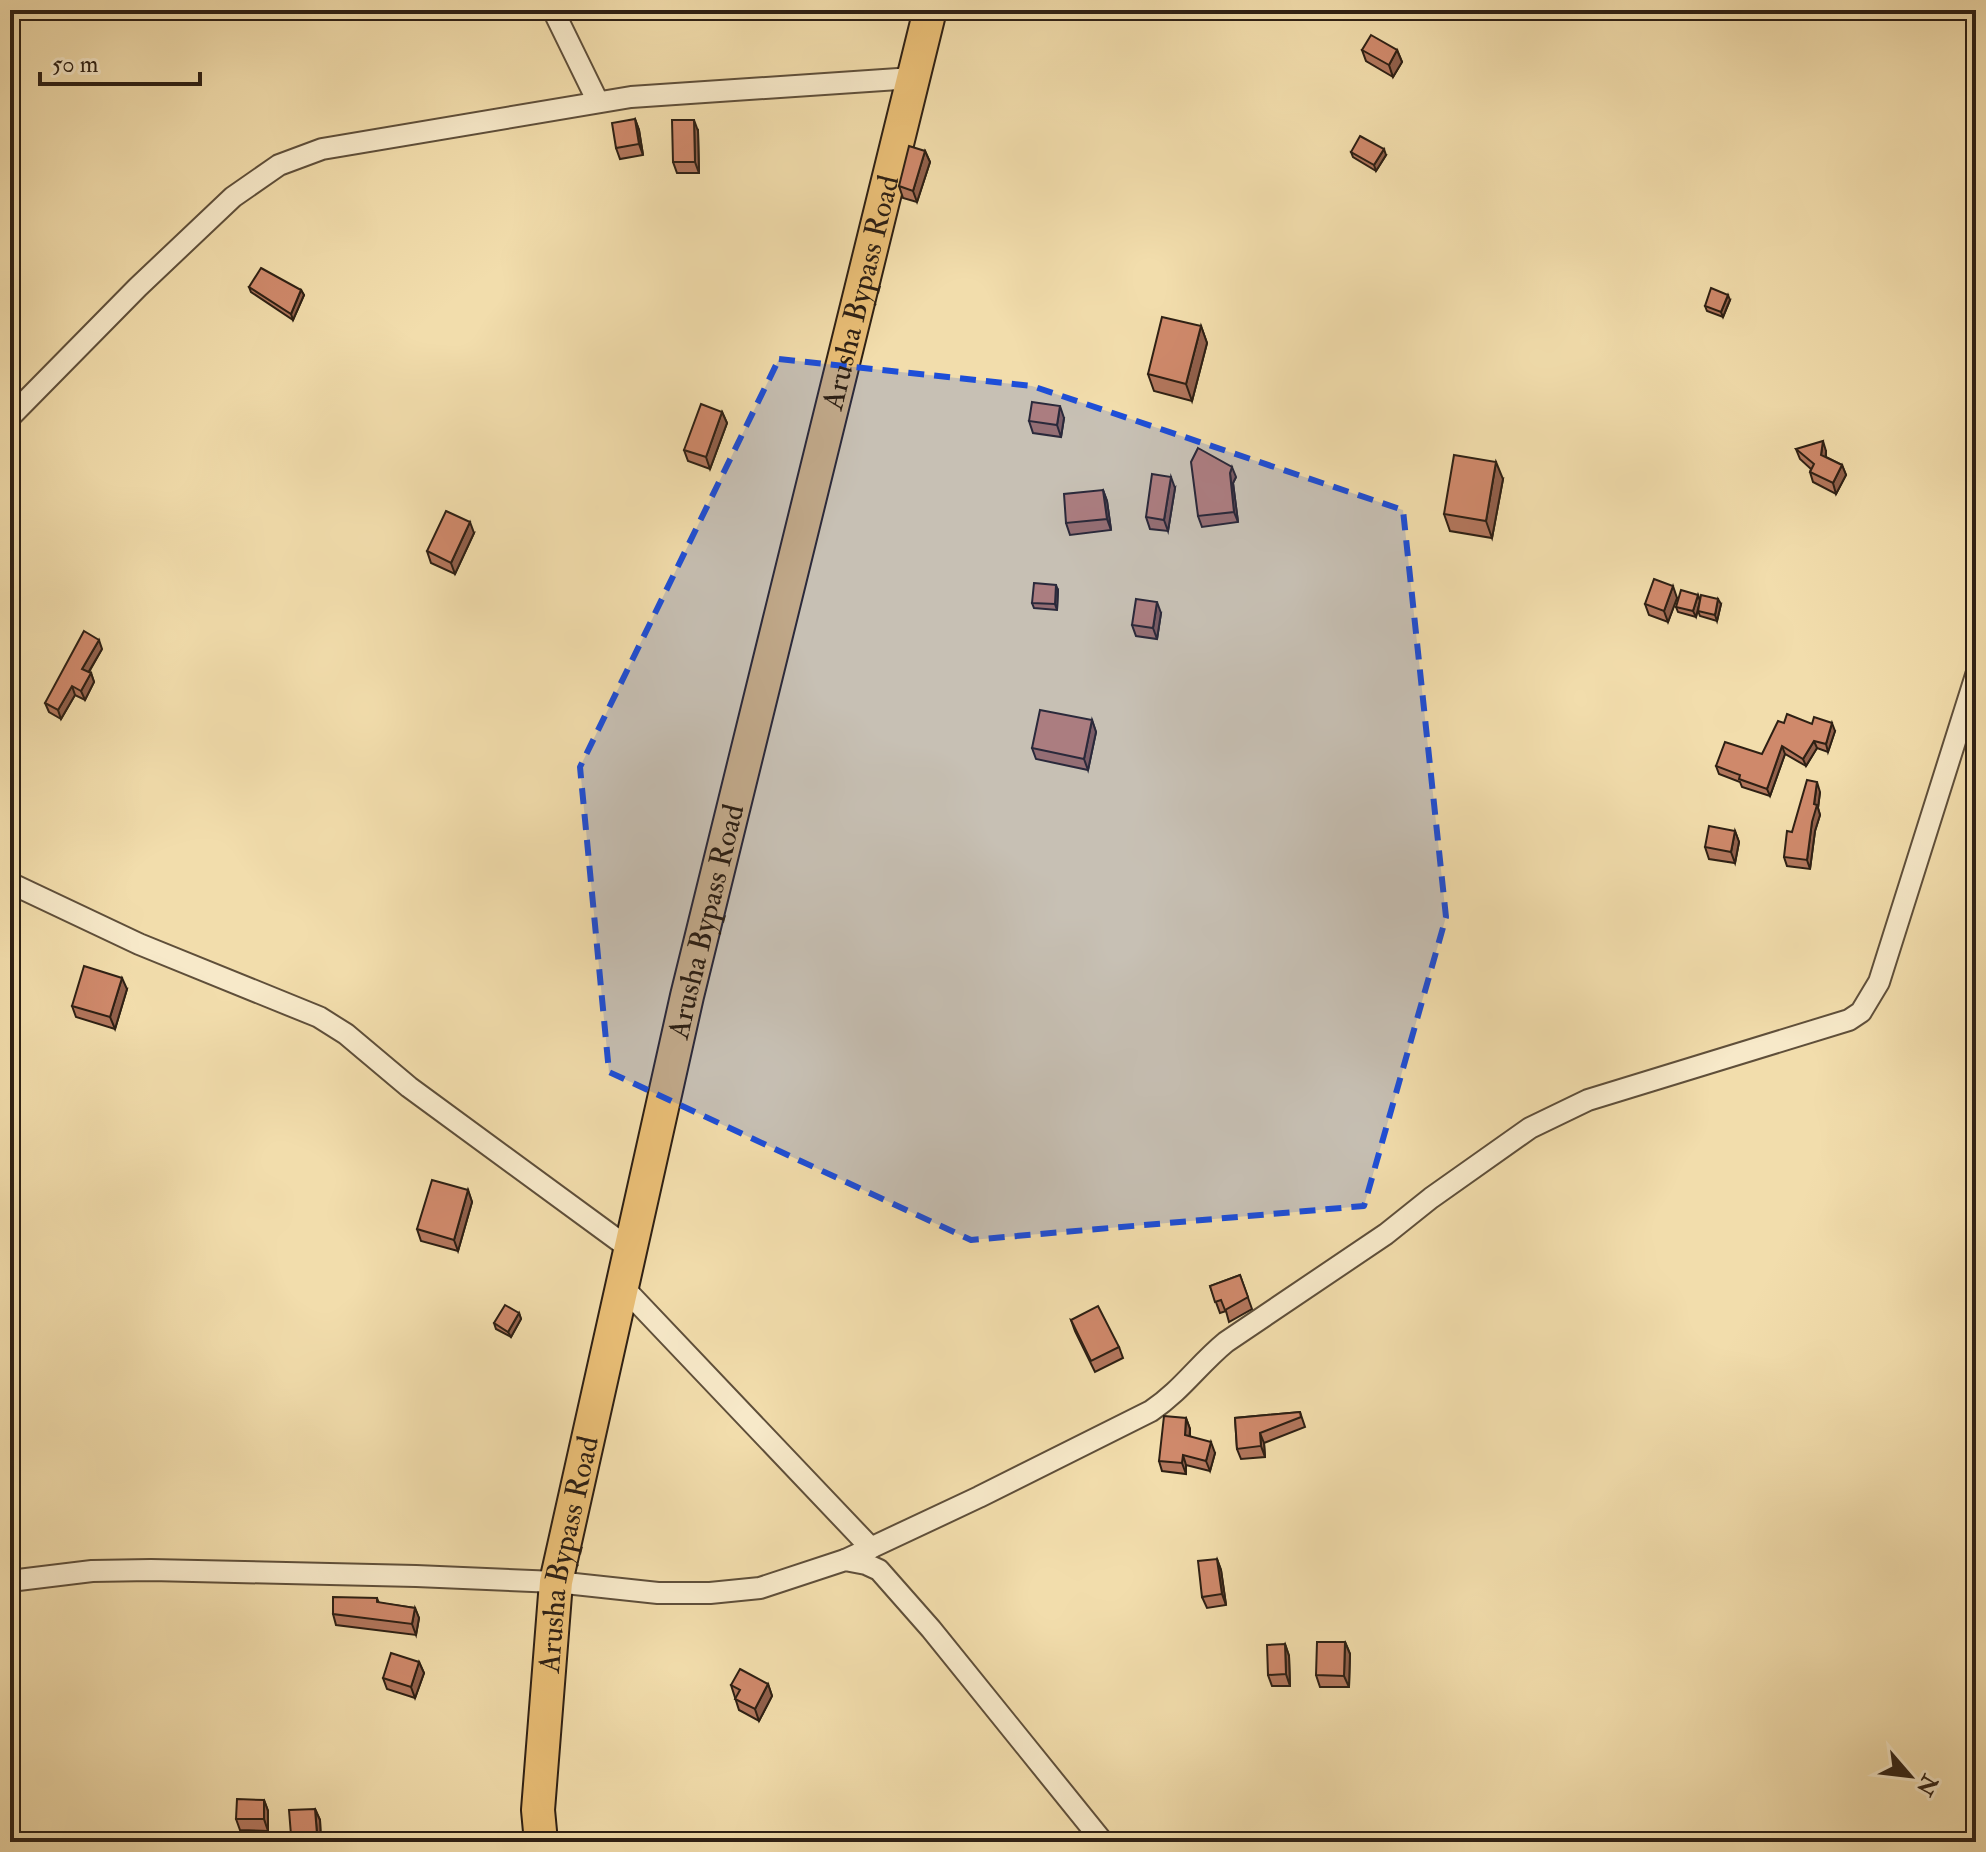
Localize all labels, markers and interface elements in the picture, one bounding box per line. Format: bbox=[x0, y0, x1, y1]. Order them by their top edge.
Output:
scale bar bbox=[40, 36, 200, 86]
text: 50 m bbox=[52, 49, 99, 80]
street label: Arusha Bypass Road bbox=[814, 171, 908, 415]
street label: Arusha Bypass Road bbox=[660, 800, 753, 1044]
street label: Arusha Bypass Road bbox=[531, 1432, 607, 1675]
north arrow bbox=[1870, 1736, 1950, 1816]
text: N bbox=[1910, 1769, 1944, 1800]

